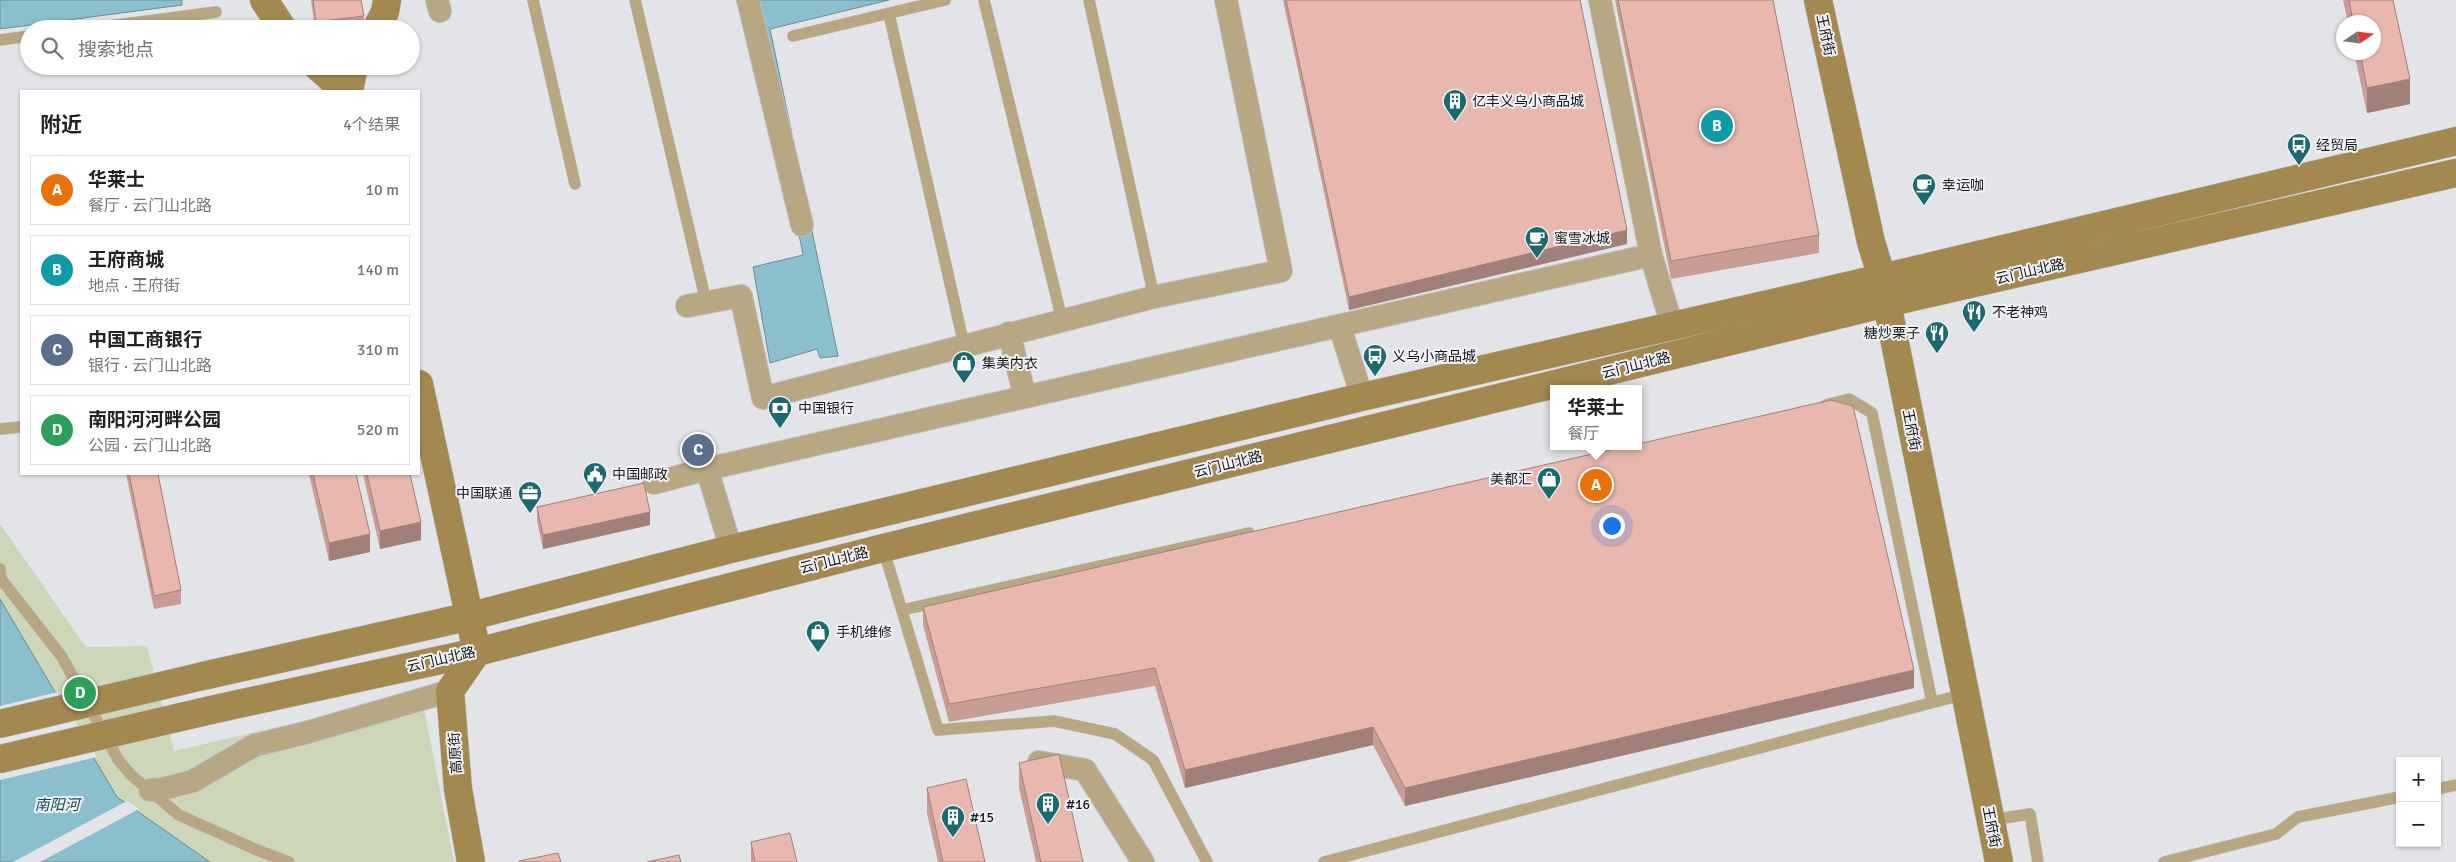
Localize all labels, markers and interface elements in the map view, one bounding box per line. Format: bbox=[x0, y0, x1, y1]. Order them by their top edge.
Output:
street label: 王府街 bbox=[1813, 13, 1838, 57]
north arrow bbox=[2336, 15, 2381, 60]
search box bbox=[20, 20, 420, 75]
icon: search bbox=[38, 34, 66, 62]
text: 搜索地点 bbox=[78, 38, 154, 62]
building icon: 亿丰义乌小商品城 bbox=[1442, 88, 1468, 122]
place label: 亿丰义乌小商品城 bbox=[1472, 93, 1584, 110]
pin: B bbox=[1701, 107, 1733, 145]
text: 附近 bbox=[40, 112, 82, 138]
text: 4个结果 bbox=[343, 115, 400, 135]
bus stop icon: 经贸局 bbox=[2286, 132, 2312, 166]
place label: 经贸局 bbox=[2316, 137, 2358, 154]
text: 华莱士 bbox=[88, 168, 145, 192]
cafe icon: 幸运咖 bbox=[1911, 172, 1937, 206]
place label: 幸运咖 bbox=[1942, 177, 1984, 194]
text: A bbox=[52, 180, 62, 200]
text: 10 m bbox=[365, 180, 399, 200]
text: 餐厅 · 云门山北路 bbox=[88, 196, 212, 216]
cafe icon: 蜜雪冰城 bbox=[1524, 225, 1550, 259]
place label: 蜜雪冰城 bbox=[1554, 230, 1610, 247]
text: 王府商城 bbox=[88, 248, 164, 272]
street label: 云门山北路 bbox=[1994, 255, 2066, 288]
text: B bbox=[52, 260, 62, 280]
text: 140 m bbox=[357, 260, 399, 280]
text: 地点 · 王府街 bbox=[88, 276, 180, 296]
restaurant icon: 不老神鸡 bbox=[1961, 299, 1987, 333]
place label: 不老神鸡 bbox=[1992, 304, 2048, 321]
restaurant icon: 糖炒栗子 bbox=[1924, 320, 1950, 354]
place label: 糖炒栗子 bbox=[1864, 325, 1920, 342]
text: 中国工商银行 bbox=[88, 328, 202, 352]
text: C bbox=[52, 340, 62, 360]
text: 310 m bbox=[357, 340, 399, 360]
bus stop icon: 义乌小商品城 bbox=[1362, 343, 1388, 377]
place label: 义乌小商品城 bbox=[1392, 348, 1476, 365]
street label: 云门山北路 bbox=[1600, 349, 1672, 382]
shop icon: 集美内衣 bbox=[951, 350, 977, 384]
place label: 集美内衣 bbox=[982, 355, 1038, 372]
text: 银行 · 云门山北路 bbox=[88, 356, 212, 376]
popup bbox=[1550, 385, 1642, 450]
bank icon: 中国银行 bbox=[767, 395, 793, 429]
text: 华莱士 bbox=[1567, 396, 1625, 420]
place label: 中国银行 bbox=[798, 400, 854, 417]
text: 南阳河河畔公园 bbox=[88, 408, 221, 432]
street label: 王府街 bbox=[1899, 408, 1924, 452]
text: D bbox=[52, 420, 62, 440]
text: 520 m bbox=[357, 420, 399, 440]
text: 餐厅 bbox=[1567, 424, 1600, 444]
pin: C bbox=[682, 431, 714, 469]
text: 公园 · 云门山北路 bbox=[88, 436, 212, 456]
street label: 云门山北路 bbox=[1192, 448, 1264, 481]
public building icon: 中国邮政 bbox=[582, 461, 608, 495]
place label: 中国邮政 bbox=[612, 466, 668, 483]
shop icon: 美都汇 bbox=[1536, 466, 1562, 500]
pin: A bbox=[1580, 466, 1612, 504]
place label: 美都汇 bbox=[1490, 471, 1532, 488]
office icon: 中国联通 bbox=[517, 480, 543, 514]
place label: 中国联通 bbox=[456, 485, 512, 502]
your location bbox=[1599, 513, 1625, 539]
street label: 云门山北路 bbox=[798, 544, 870, 577]
shop icon: 手机维修 bbox=[805, 619, 831, 653]
place label: 手机维修 bbox=[836, 624, 892, 641]
street label: 云门山北路 bbox=[405, 643, 477, 676]
pin: D bbox=[64, 674, 96, 712]
street label: 高原街 bbox=[446, 731, 465, 775]
map controls bbox=[2396, 757, 2441, 847]
button: + bbox=[2396, 757, 2441, 802]
building icon: #16 bbox=[1035, 791, 1061, 825]
water label: 南阳河 bbox=[34, 796, 82, 814]
place label: #16 bbox=[1066, 796, 1090, 813]
button: − bbox=[2396, 802, 2441, 847]
building icon: #15 bbox=[940, 804, 966, 838]
street label: 王府街 bbox=[1979, 805, 2004, 849]
place label: #15 bbox=[970, 809, 994, 826]

